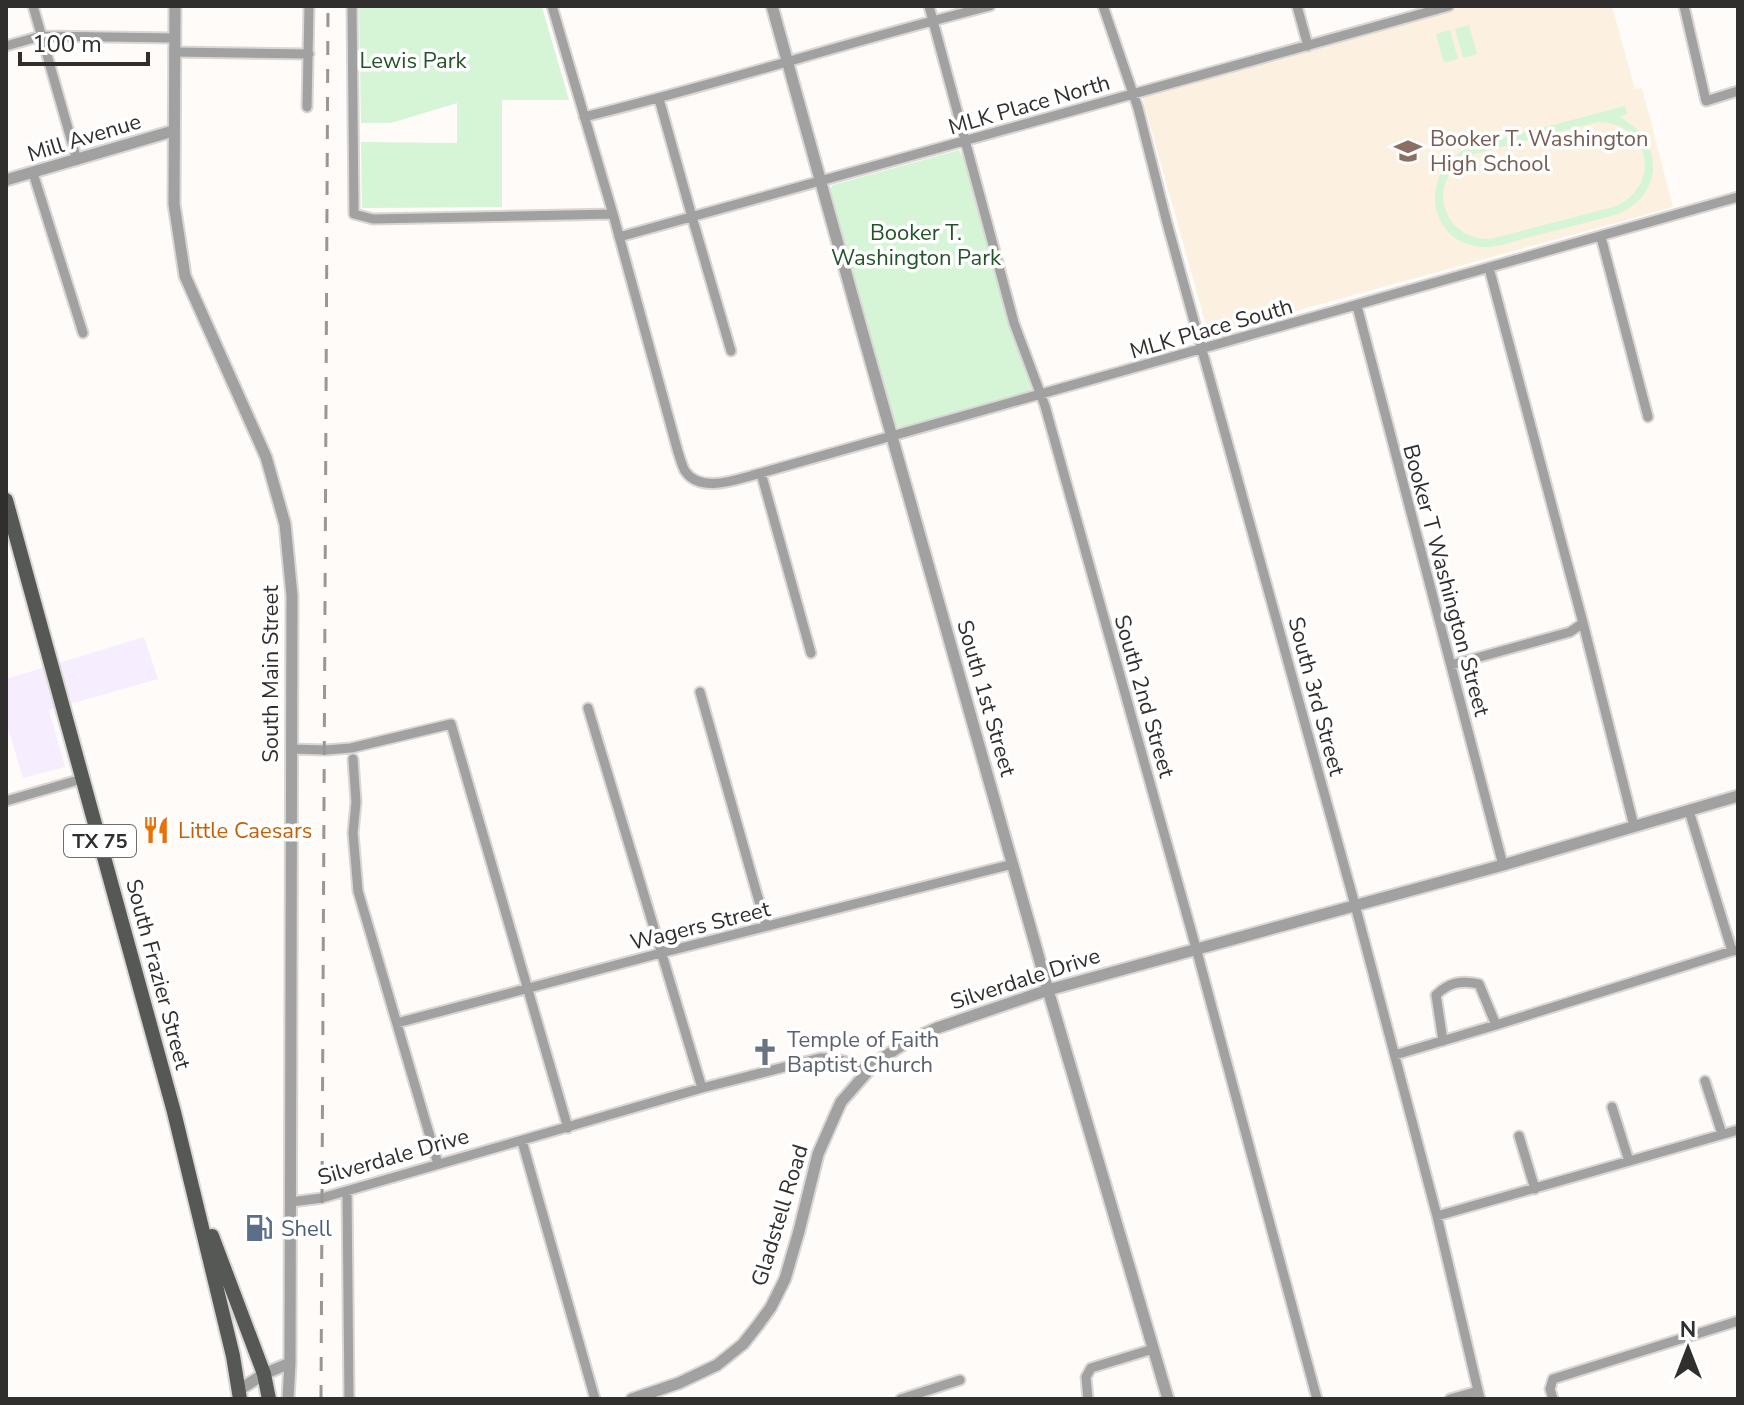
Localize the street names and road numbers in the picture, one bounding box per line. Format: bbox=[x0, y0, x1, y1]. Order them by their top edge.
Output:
street label: MLK Place North bbox=[945, 68, 1114, 142]
street label: Mill Avenue bbox=[24, 106, 145, 169]
street label: MLK Place South bbox=[1126, 291, 1296, 367]
street label: Booker T Washington Street bbox=[1395, 441, 1497, 720]
street label: South Main Street bbox=[256, 585, 286, 763]
street label: South 2nd Street bbox=[1106, 611, 1182, 782]
street label: South 3rd Street bbox=[1280, 613, 1352, 779]
street label: South 1st Street bbox=[949, 617, 1023, 780]
road number: TX 75 bbox=[64, 825, 136, 857]
street label: South Frazier Street bbox=[118, 876, 198, 1073]
street label: Wagers Street bbox=[627, 894, 774, 958]
street label: Silverdale Drive bbox=[947, 941, 1104, 1017]
street label: Silverdale Drive bbox=[314, 1121, 472, 1193]
street label: Gladstell Road bbox=[744, 1141, 816, 1290]

